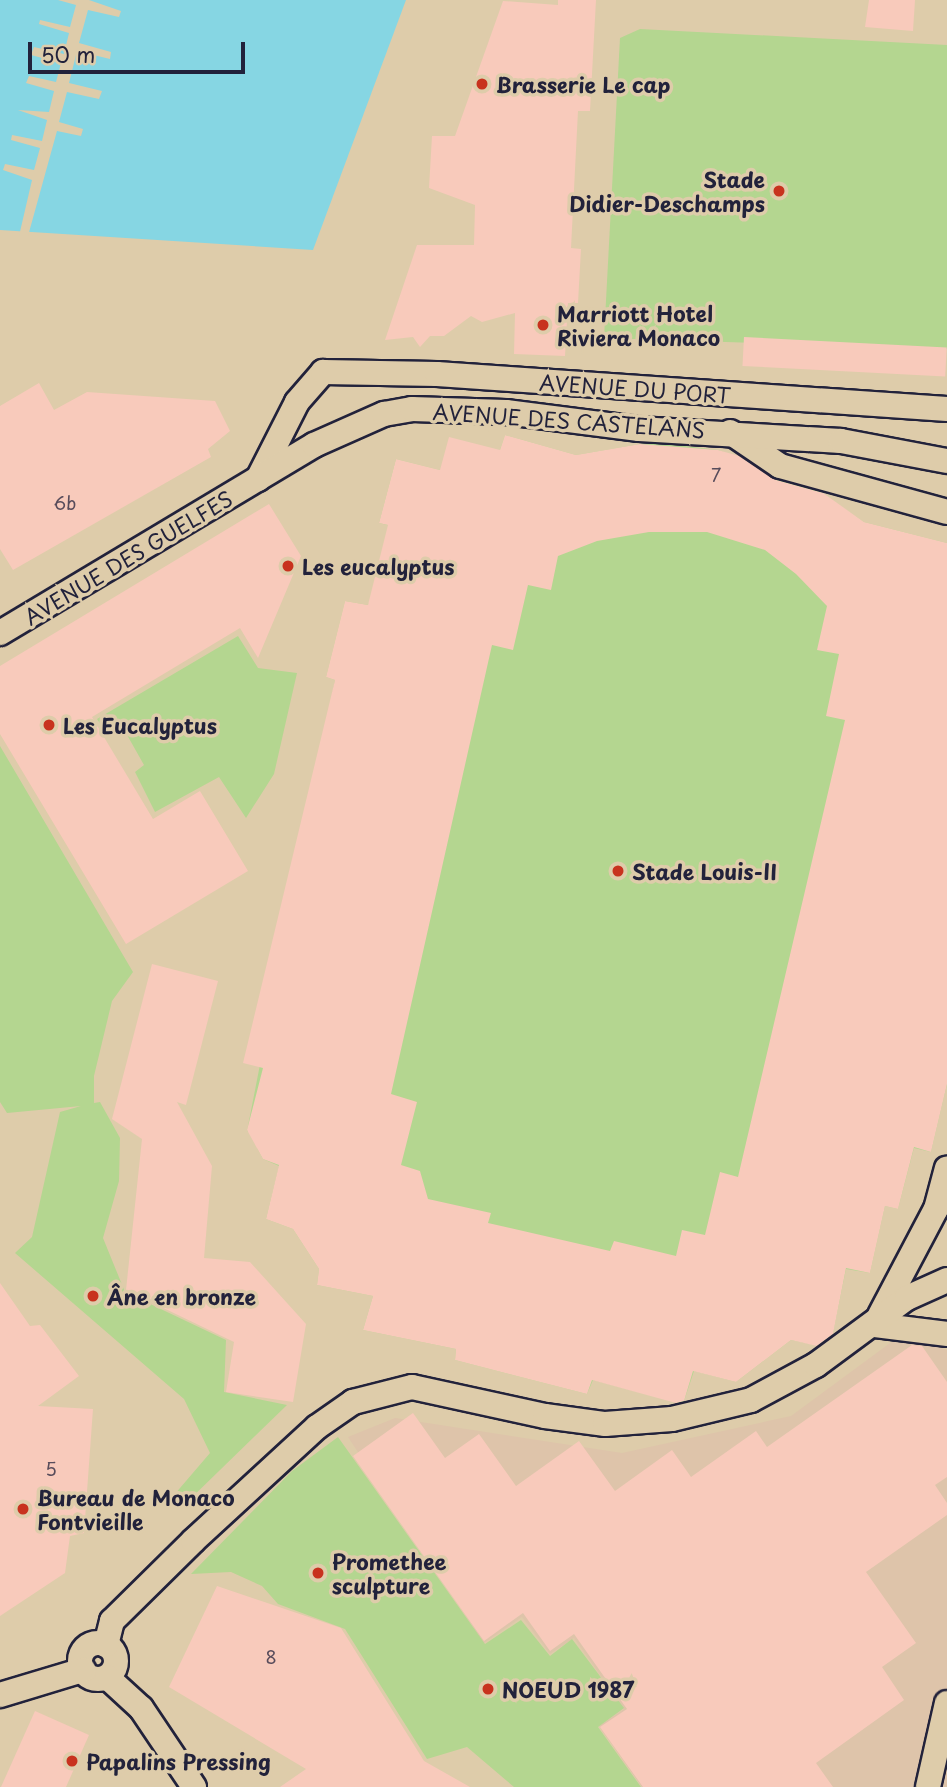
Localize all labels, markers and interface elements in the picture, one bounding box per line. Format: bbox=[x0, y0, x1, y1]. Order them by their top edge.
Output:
scale bar bbox=[32, 28, 248, 72]
text: 50 m bbox=[41, 38, 95, 70]
place label: Brasserie Le cap bbox=[496, 71, 671, 97]
marker: Brasserie Le cap bbox=[474, 76, 490, 92]
place label: Stade Didier-Deschamps bbox=[569, 166, 765, 216]
marker: Stade Didier-Deschamps bbox=[771, 183, 787, 199]
place label: Marriott Hotel Riviera Monaco bbox=[557, 300, 721, 350]
marker: Marriott Hotel Riviera Monaco bbox=[535, 317, 551, 333]
street label: AVENUE DU PORT bbox=[538, 369, 732, 407]
street label: AVENUE DES CASTELANS bbox=[432, 398, 706, 442]
house number: 7 bbox=[711, 464, 721, 486]
street label: AVENUE DES GUELFES bbox=[19, 484, 237, 630]
house number: 6b bbox=[54, 492, 76, 514]
place label: Les eucalyptus bbox=[302, 553, 457, 579]
marker: Les eucalyptus bbox=[280, 558, 296, 574]
place label: Les Eucalyptus bbox=[63, 712, 219, 738]
marker: Les Eucalyptus bbox=[41, 717, 57, 733]
place label: Stade Louis-II bbox=[632, 858, 777, 884]
marker: Stade Louis-II bbox=[610, 863, 626, 879]
place label: Âne en bronze bbox=[107, 1283, 257, 1309]
marker: Âne en bronze bbox=[85, 1288, 101, 1304]
house number: 5 bbox=[45, 1458, 57, 1480]
place label: Bureau de Monaco Fontvieille bbox=[37, 1484, 235, 1534]
marker: Bureau de Monaco Fontvieille bbox=[15, 1501, 31, 1517]
place label: Promethee sculpture bbox=[332, 1548, 446, 1598]
marker: Promethee sculpture bbox=[310, 1565, 326, 1581]
house number: 8 bbox=[265, 1646, 277, 1668]
place label: NOEUD 1987 bbox=[502, 1676, 633, 1702]
marker: NOEUD 1987 bbox=[480, 1681, 496, 1697]
place label: Papalins Pressing bbox=[86, 1748, 271, 1774]
marker: Papalins Pressing bbox=[64, 1753, 80, 1769]

